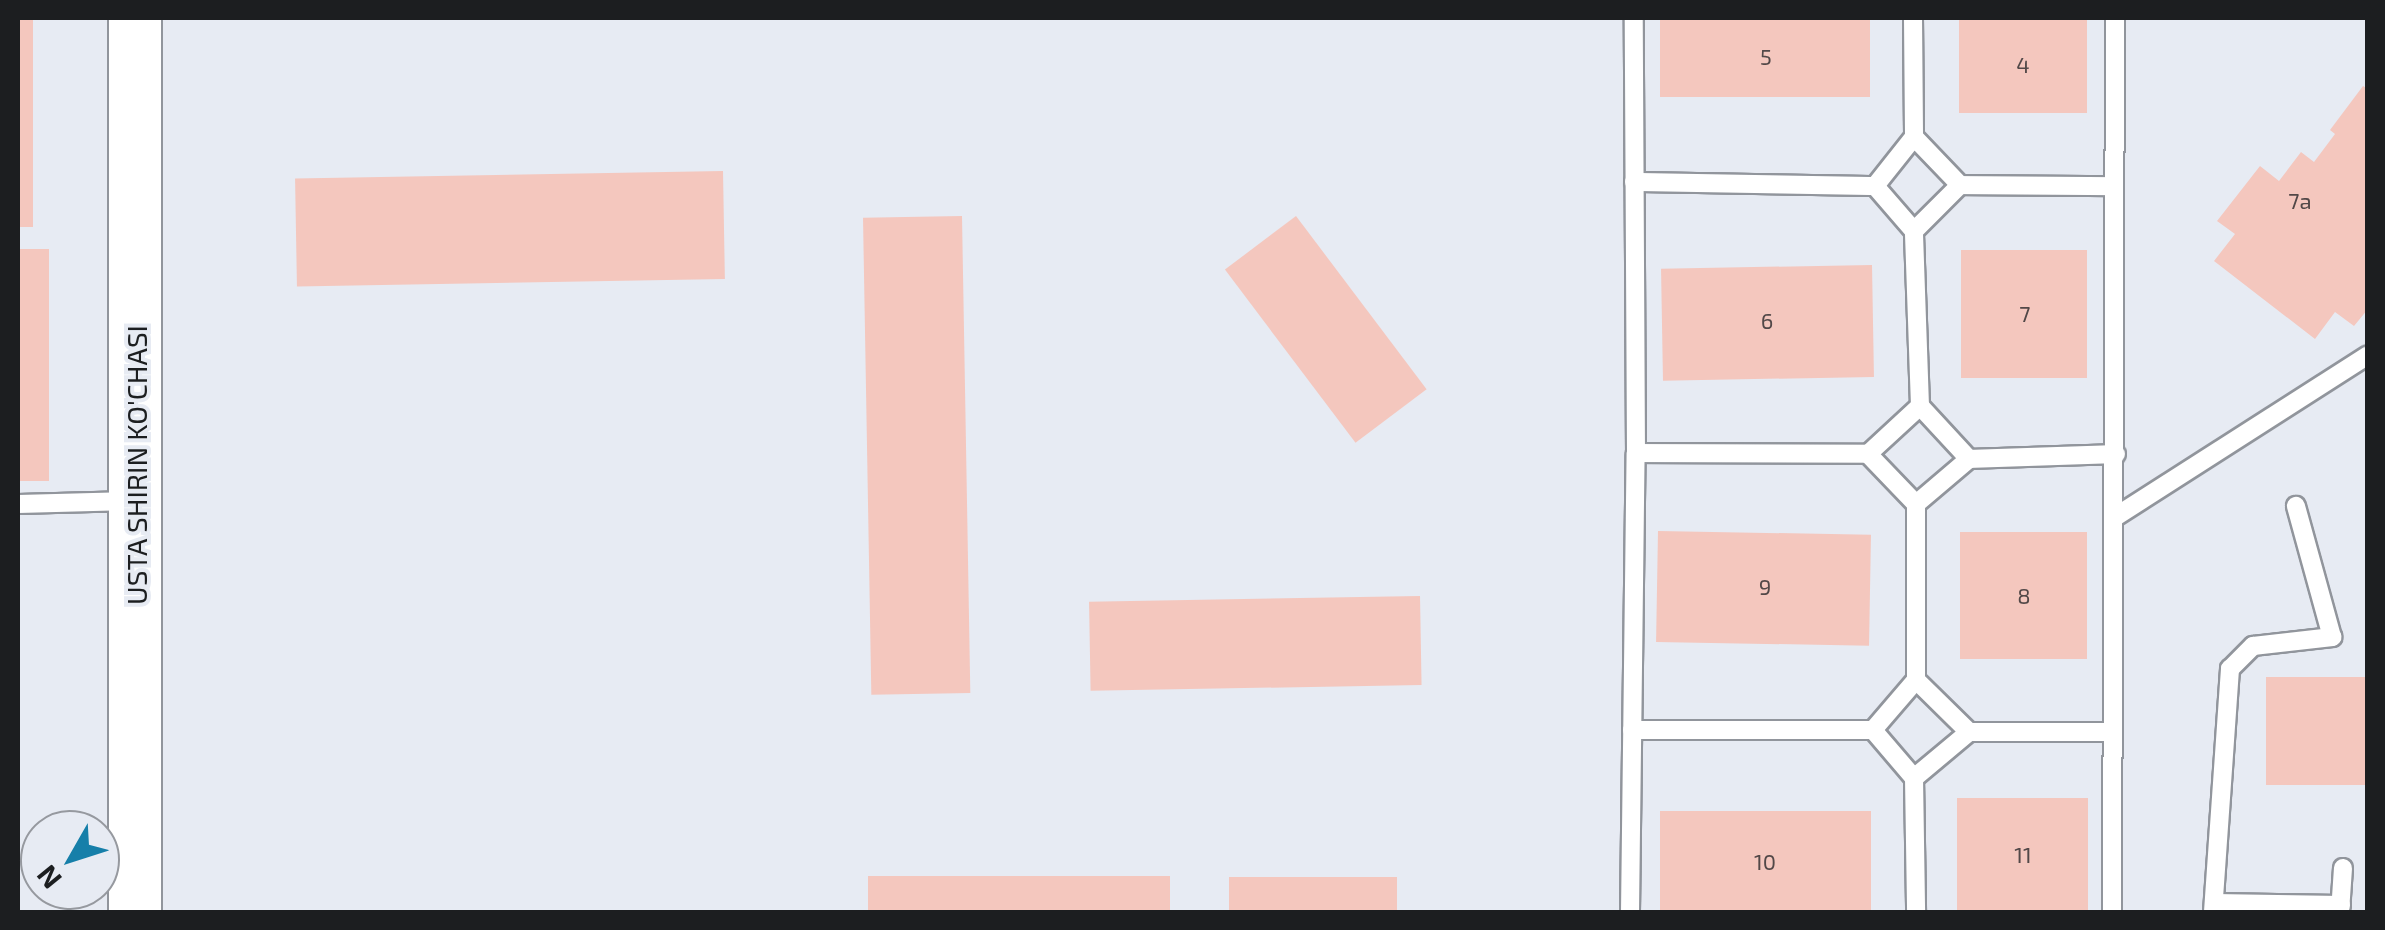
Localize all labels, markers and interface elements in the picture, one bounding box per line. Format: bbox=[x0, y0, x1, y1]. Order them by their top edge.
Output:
house number: 5 bbox=[1760, 44, 1772, 70]
house number: 4 bbox=[2016, 52, 2030, 78]
house number: 7a bbox=[2288, 188, 2312, 214]
house number: 7 bbox=[2019, 301, 2031, 327]
house number: 6 bbox=[1761, 308, 1773, 334]
street label: USTA SHIRIN KO'CHASI bbox=[119, 325, 153, 605]
house number: 9 bbox=[1759, 574, 1771, 600]
house number: 8 bbox=[2017, 583, 2031, 609]
north arrow bbox=[20, 810, 120, 910]
house number: 11 bbox=[2014, 842, 2032, 868]
house number: 10 bbox=[1754, 849, 1776, 875]
text: N bbox=[29, 859, 68, 896]

